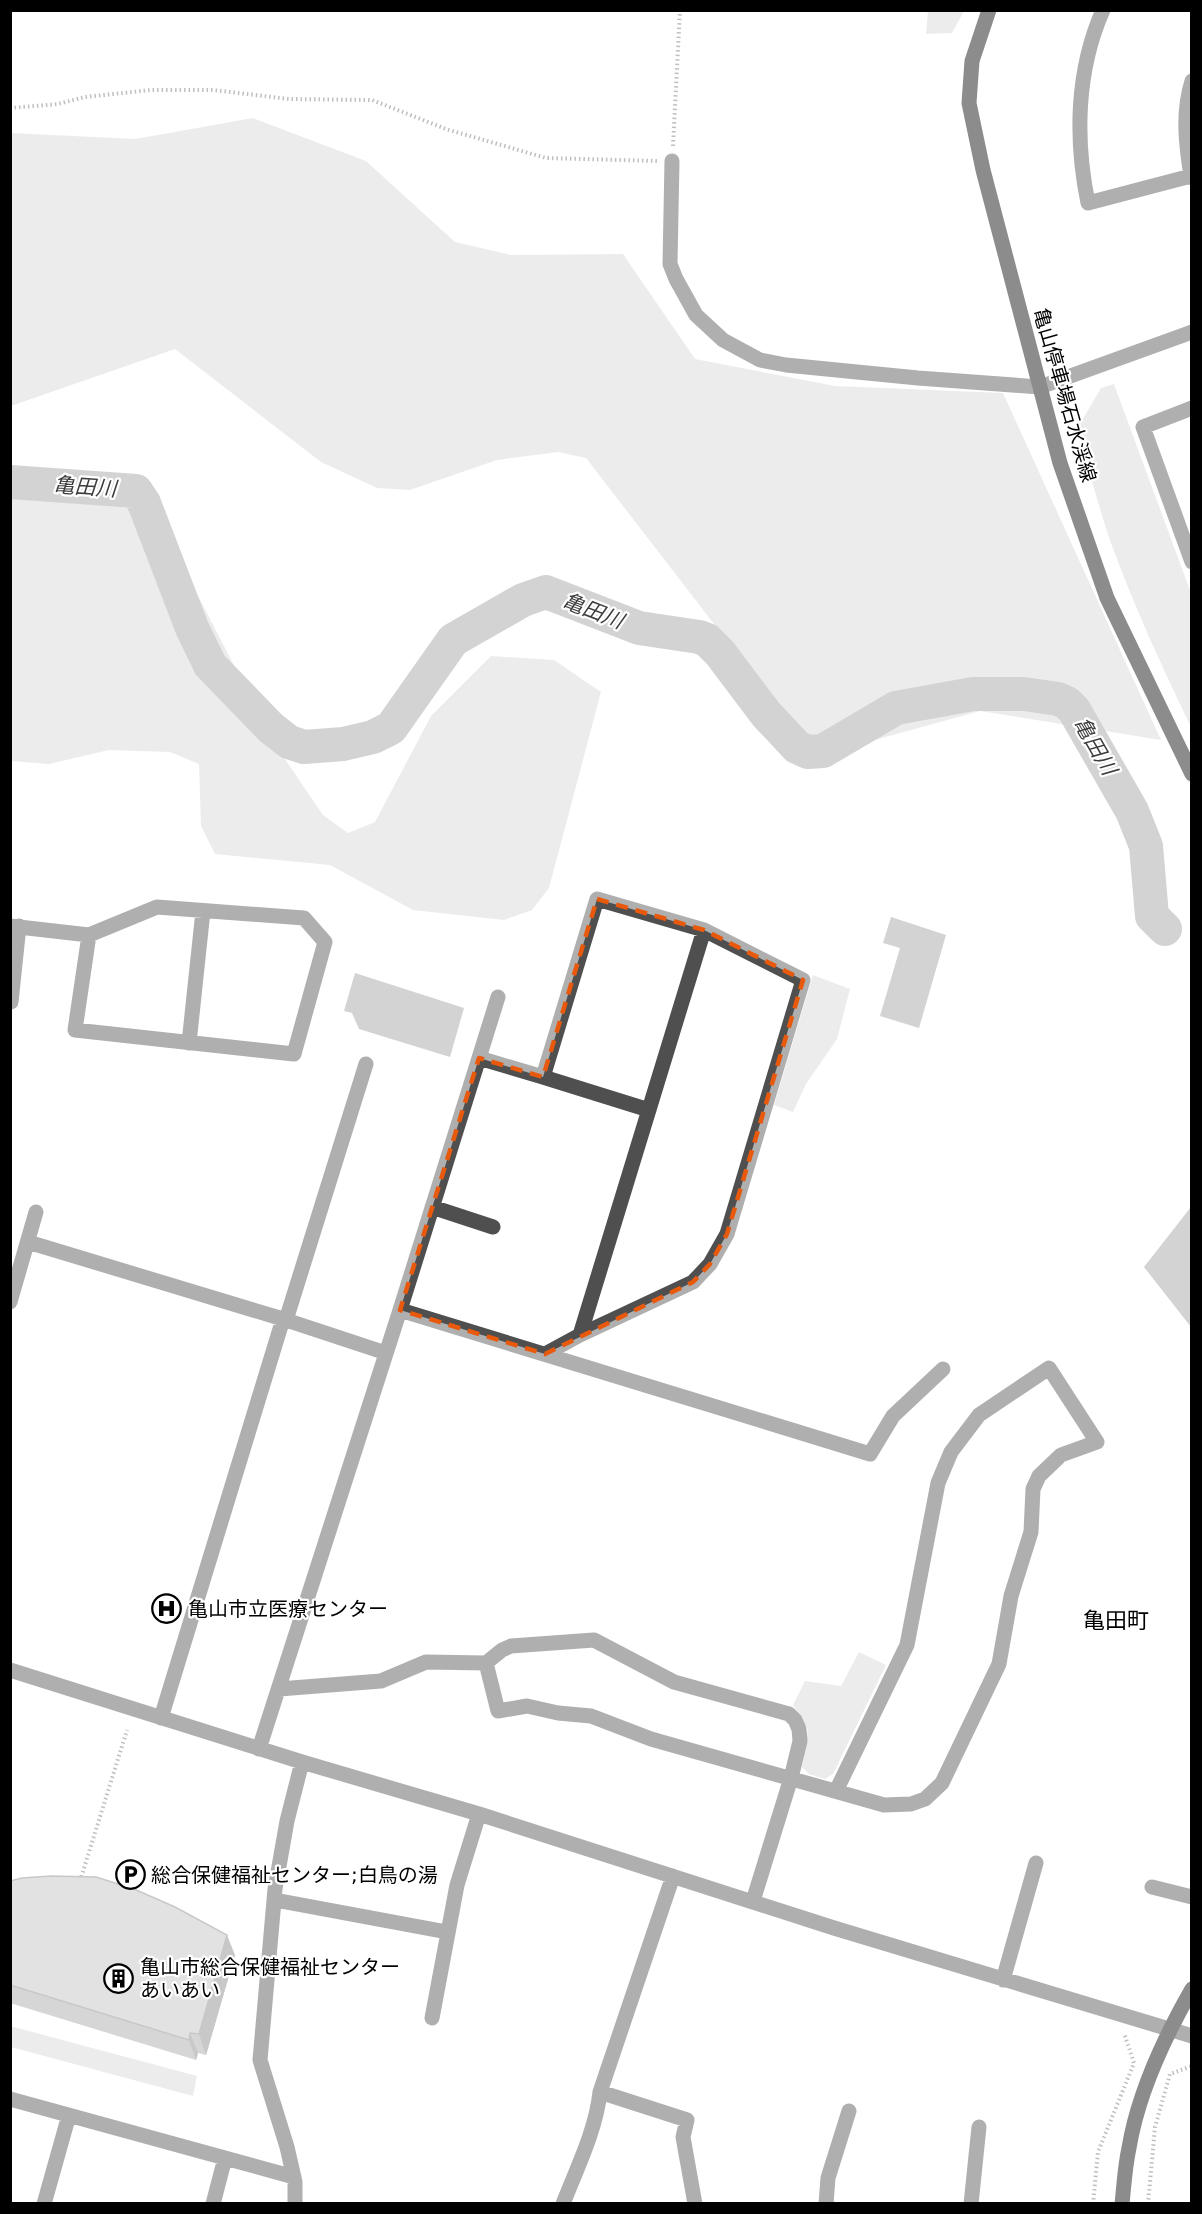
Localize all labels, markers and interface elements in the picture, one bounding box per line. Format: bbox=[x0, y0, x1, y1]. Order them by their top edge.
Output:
street label: 亀山停車場石水渓線 bbox=[1029, 305, 1101, 485]
water label: 亀田川 bbox=[53, 473, 119, 501]
water label: 亀田川 bbox=[559, 589, 629, 634]
water label: 亀田川 bbox=[1069, 713, 1122, 781]
hospital icon: 亀山市立医療センター bbox=[151, 1593, 183, 1625]
place label: 亀山市立医療センター bbox=[188, 1597, 388, 1621]
district label: 亀田町 bbox=[1083, 1608, 1149, 1633]
parking icon: 総合保健福祉センター;白鳥の湯 bbox=[114, 1859, 146, 1891]
place label: 総合保健福祉センター;白鳥の湯 bbox=[151, 1863, 438, 1887]
place label: 亀山市総合保健福祉センター あいあい bbox=[140, 1955, 400, 2002]
building icon: 亀山市総合保健福祉センター あいあい bbox=[103, 1963, 135, 1995]

